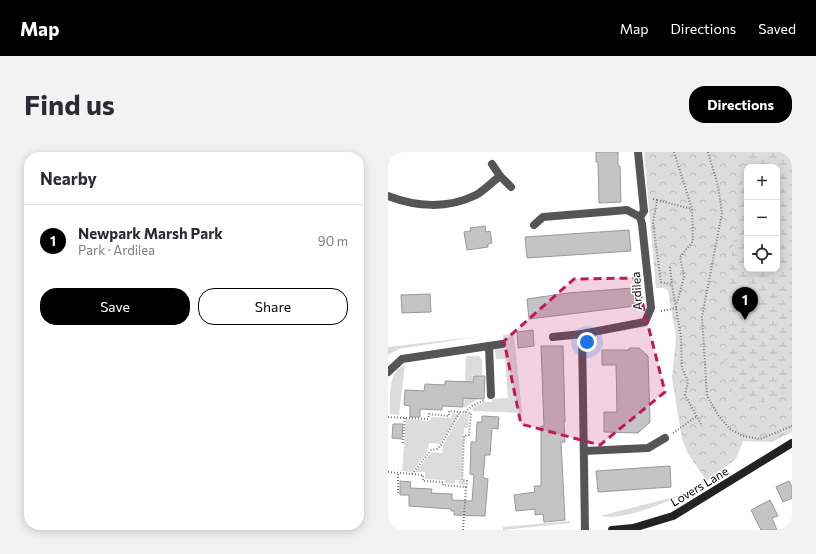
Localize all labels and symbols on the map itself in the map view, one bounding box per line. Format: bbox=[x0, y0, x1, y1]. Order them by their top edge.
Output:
street label: Ardilea bbox=[628, 271, 644, 311]
pin: 1 bbox=[732, 287, 758, 320]
your location bbox=[577, 332, 597, 352]
street label: Lovers Lane bbox=[668, 463, 730, 509]

